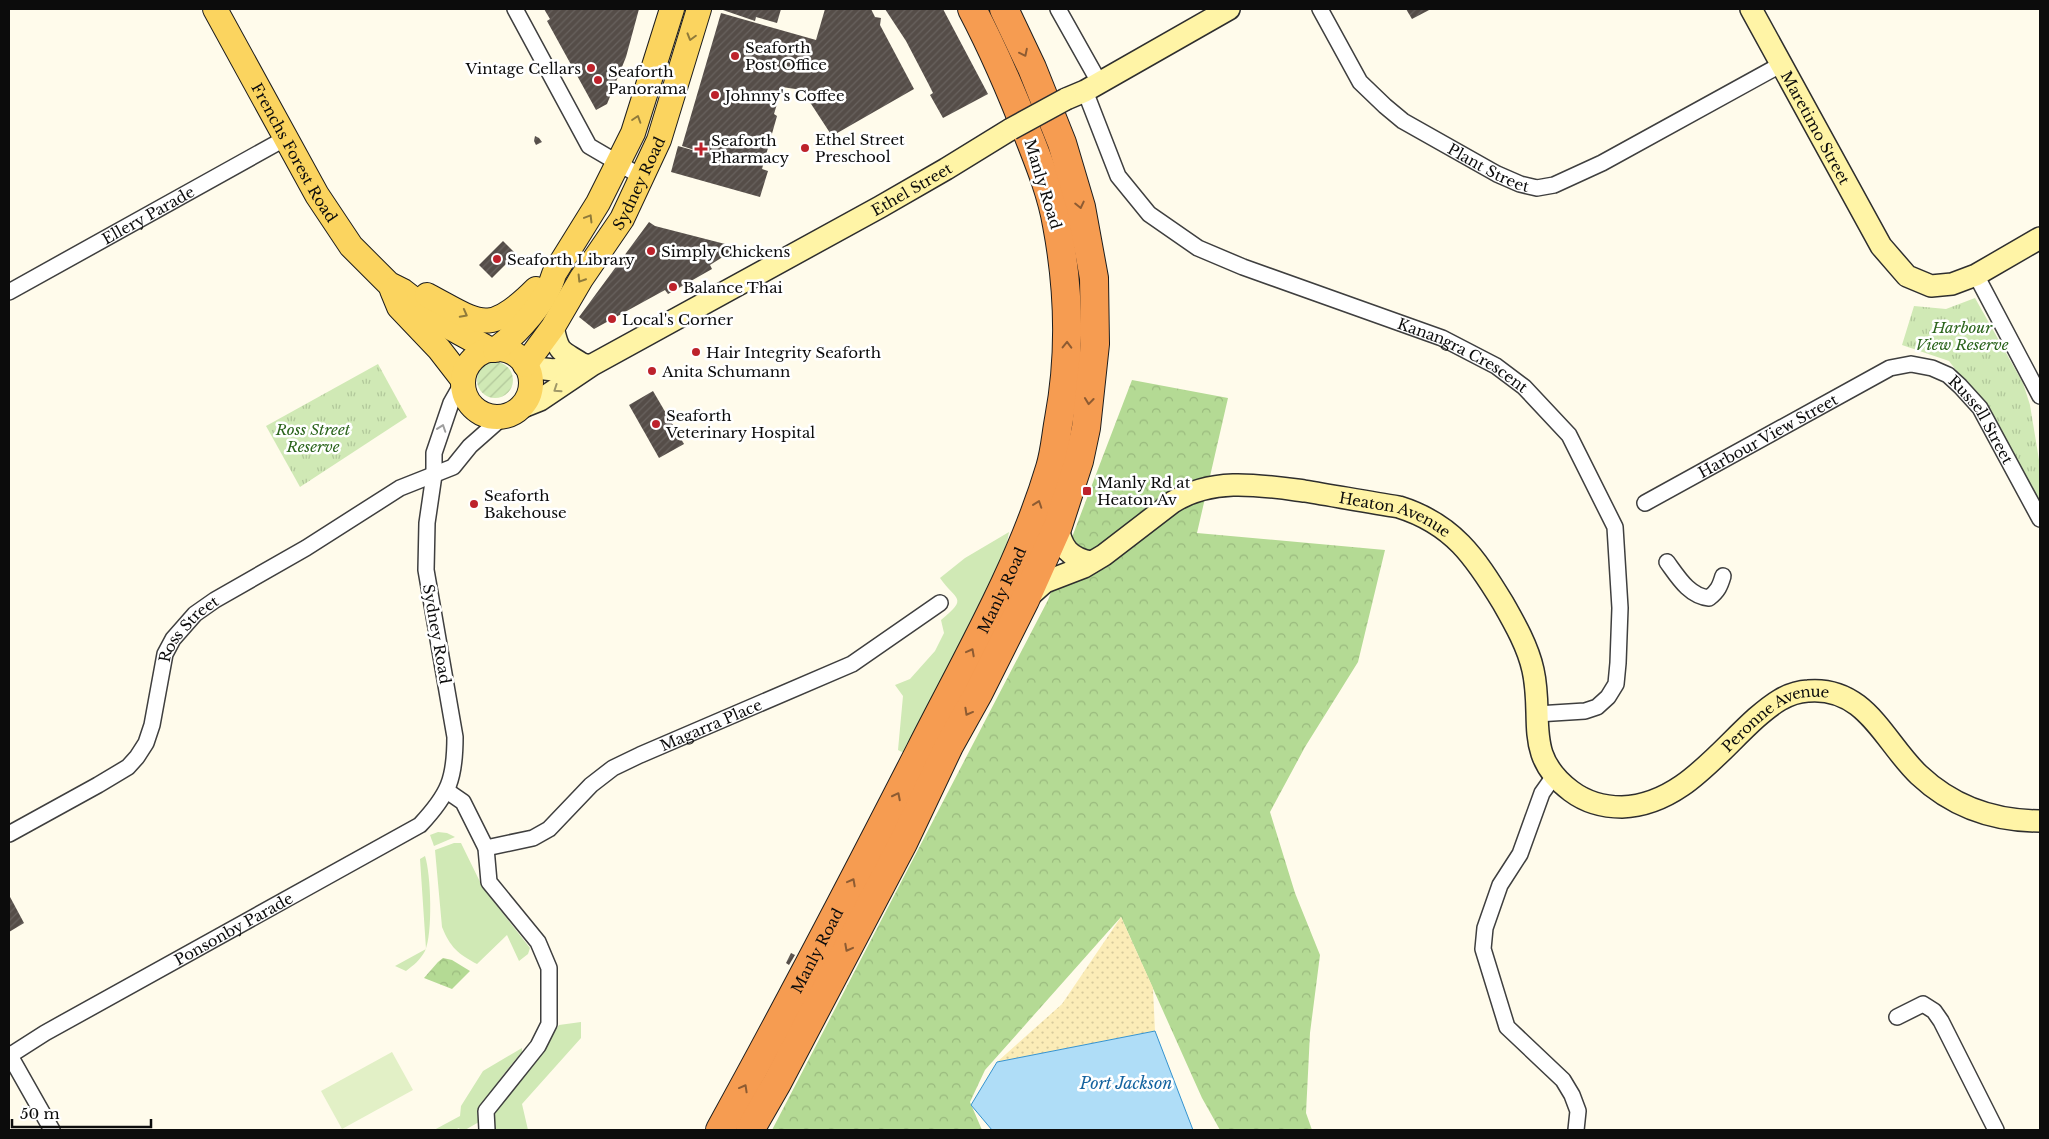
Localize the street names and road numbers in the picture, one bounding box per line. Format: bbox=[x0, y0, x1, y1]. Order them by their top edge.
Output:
street label: Maretimo Street bbox=[1777, 67, 1855, 188]
street label: Frenchs Forest Road bbox=[248, 79, 342, 226]
street label: Sydney Road bbox=[608, 133, 669, 233]
street label: Manly Road bbox=[1020, 137, 1066, 231]
street label: Plant Street bbox=[1445, 139, 1531, 195]
street label: Ethel Street bbox=[868, 158, 956, 219]
street label: Ellery Parade bbox=[99, 182, 197, 248]
street label: Kanangra Crescent bbox=[1395, 313, 1532, 396]
street label: Russell Street bbox=[1945, 371, 2018, 467]
street label: Harbour View Street bbox=[1694, 389, 1841, 482]
street label: Heaton Avenue bbox=[1338, 488, 1455, 541]
street label: Manly Road bbox=[973, 544, 1030, 636]
street label: Sydney Road bbox=[419, 583, 455, 685]
street label: Ross Street bbox=[154, 591, 222, 664]
street label: Peronne Avenue bbox=[1717, 681, 1831, 756]
street label: Magarra Place bbox=[657, 694, 765, 755]
street label: Ponsonby Parade bbox=[171, 888, 296, 969]
street label: Manly Road bbox=[787, 905, 847, 996]

